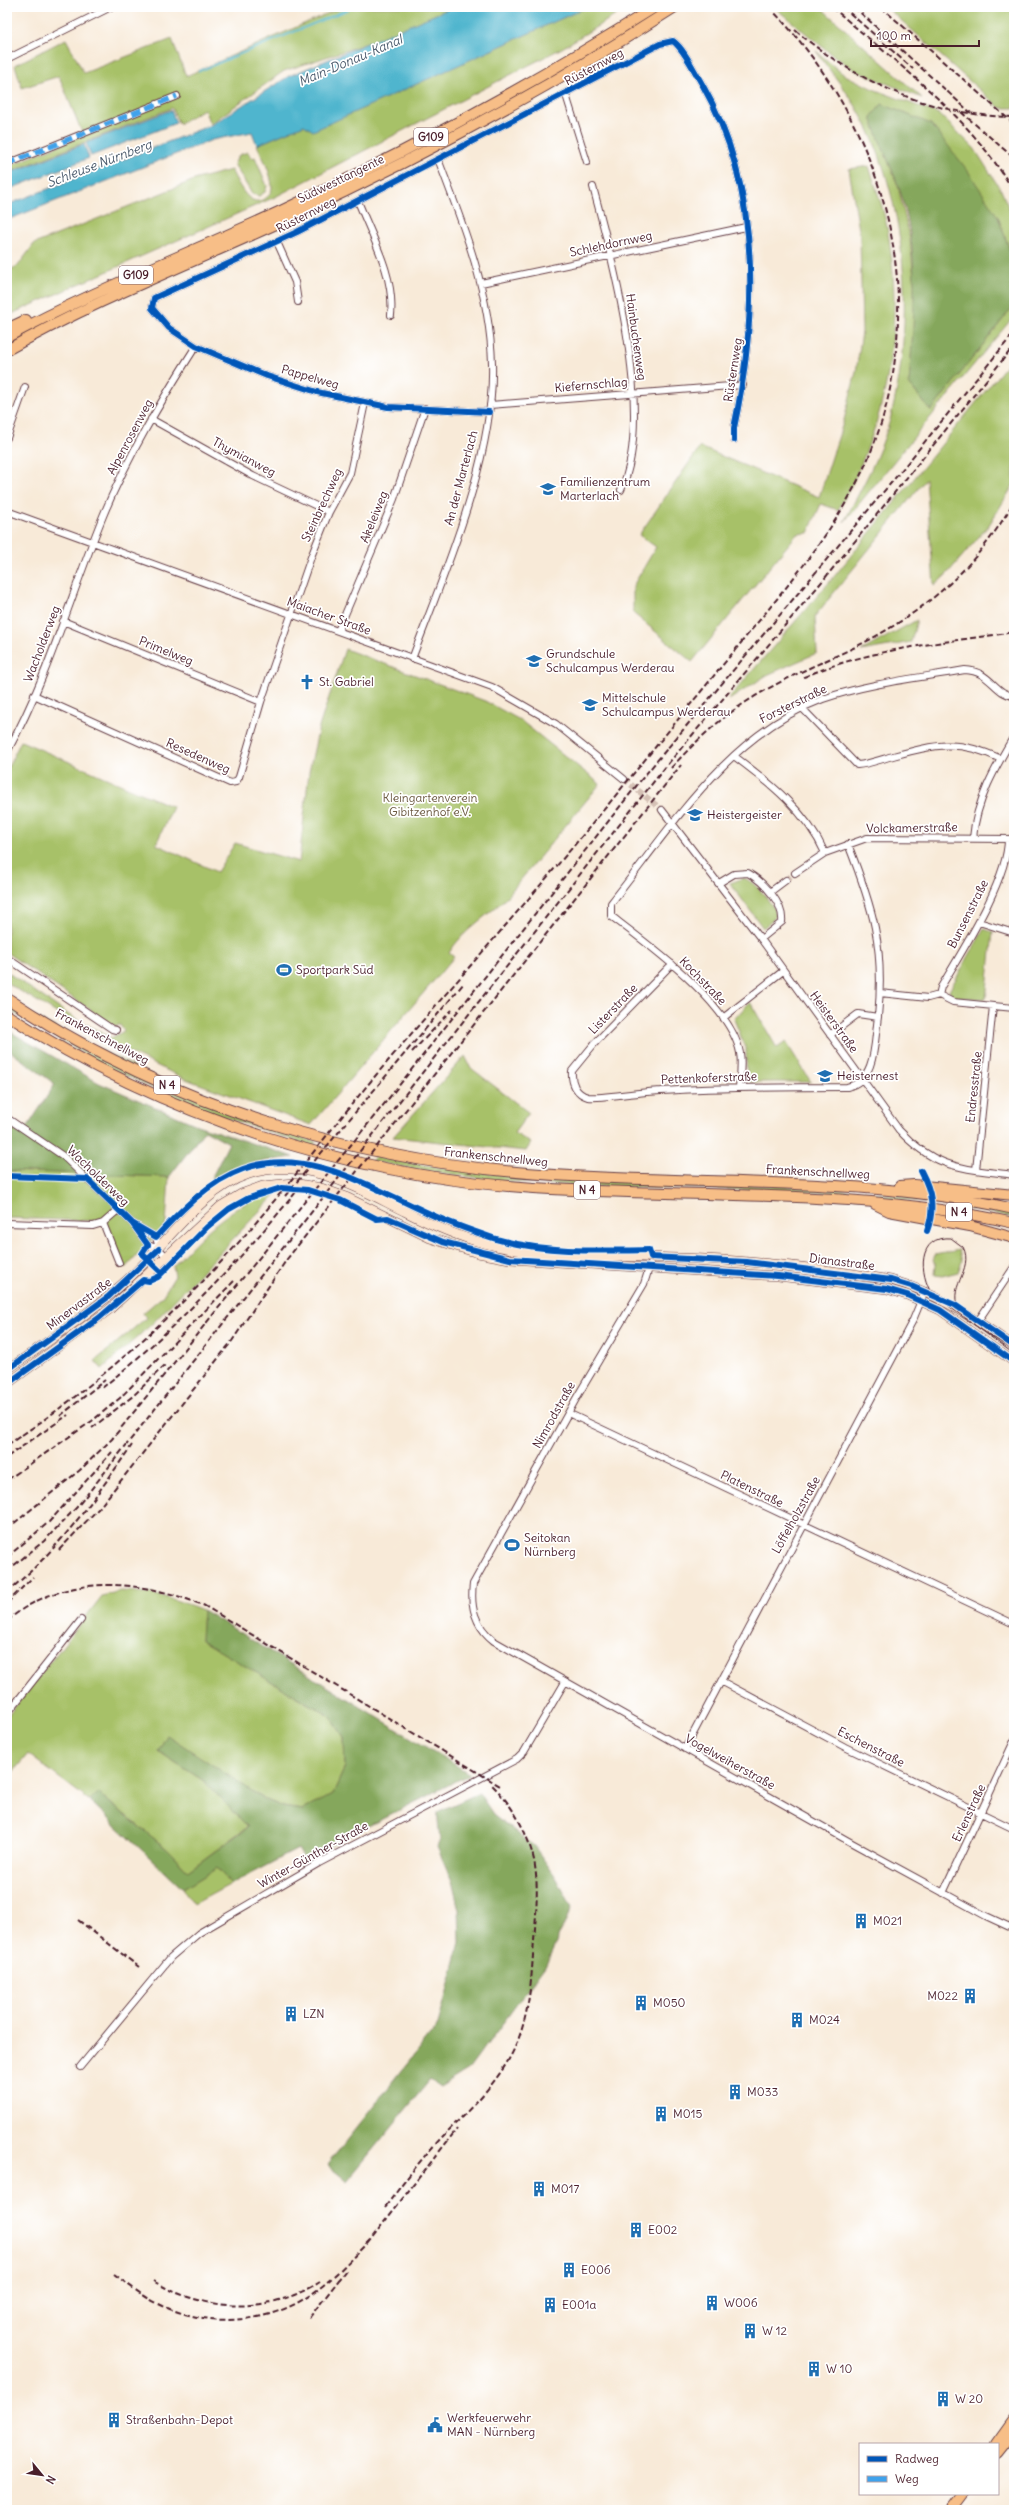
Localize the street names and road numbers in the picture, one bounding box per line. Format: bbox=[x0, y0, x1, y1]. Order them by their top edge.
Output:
street label: Rüsternweg bbox=[562, 45, 626, 88]
road number: G109 bbox=[414, 128, 448, 146]
street label: Südwesttangente bbox=[295, 151, 386, 206]
street label: Rüsternweg bbox=[274, 193, 338, 236]
street label: Schlehdornweg bbox=[568, 227, 654, 260]
road number: G109 bbox=[119, 266, 153, 284]
street label: Hainbuchenweg bbox=[623, 292, 650, 381]
street label: Rüsternweg bbox=[720, 337, 745, 403]
street label: Pappelweg bbox=[280, 361, 341, 392]
street label: Kiefernschlag bbox=[554, 374, 628, 395]
street label: Alpenrosenweg bbox=[103, 396, 156, 477]
street label: An der Marterlach bbox=[441, 429, 480, 527]
street label: Thymianweg bbox=[210, 434, 278, 479]
street label: Steinbrechweg bbox=[298, 466, 345, 544]
street label: Akeleiweg bbox=[356, 489, 391, 545]
street label: Maiacher Straße bbox=[285, 593, 373, 638]
street label: Wacholderweg bbox=[20, 603, 63, 684]
street label: Primelweg bbox=[137, 633, 195, 668]
street label: Forsterstraße bbox=[757, 681, 829, 726]
street label: Resedenweg bbox=[164, 735, 233, 776]
street label: Volckamerstraße bbox=[866, 819, 958, 836]
street label: Bunsenstraße bbox=[944, 877, 991, 951]
street label: Kochstraße bbox=[677, 953, 730, 1008]
street label: Listerstraße bbox=[585, 980, 640, 1037]
street label: Heisterstraße bbox=[807, 988, 862, 1055]
street label: Frankenschnellweg bbox=[53, 1005, 152, 1068]
street label: Endresstraße bbox=[962, 1051, 985, 1123]
street label: Pettenkoferstraße bbox=[661, 1068, 757, 1087]
road number: N 4 bbox=[154, 1076, 180, 1094]
street label: Wacholderweg bbox=[64, 1142, 133, 1209]
street label: Frankenschnellweg bbox=[443, 1144, 549, 1169]
street label: Frankenschnellweg bbox=[766, 1161, 870, 1182]
road number: N 4 bbox=[574, 1181, 600, 1199]
road number: N 4 bbox=[946, 1203, 972, 1221]
street label: Dianastraße bbox=[808, 1250, 876, 1273]
street label: Minervastraße bbox=[43, 1274, 114, 1333]
street label: Nimrodstraße bbox=[529, 1379, 578, 1451]
street label: Platenstraße bbox=[718, 1467, 786, 1510]
street label: Löffelholzstraße bbox=[768, 1474, 823, 1556]
street label: Eschenstraße bbox=[835, 1723, 907, 1770]
street label: Vogelweiherstraße bbox=[683, 1731, 778, 1793]
street label: Erlenstraße bbox=[949, 1781, 988, 1844]
street label: Winter-Günther-Straße bbox=[255, 1818, 371, 1891]

